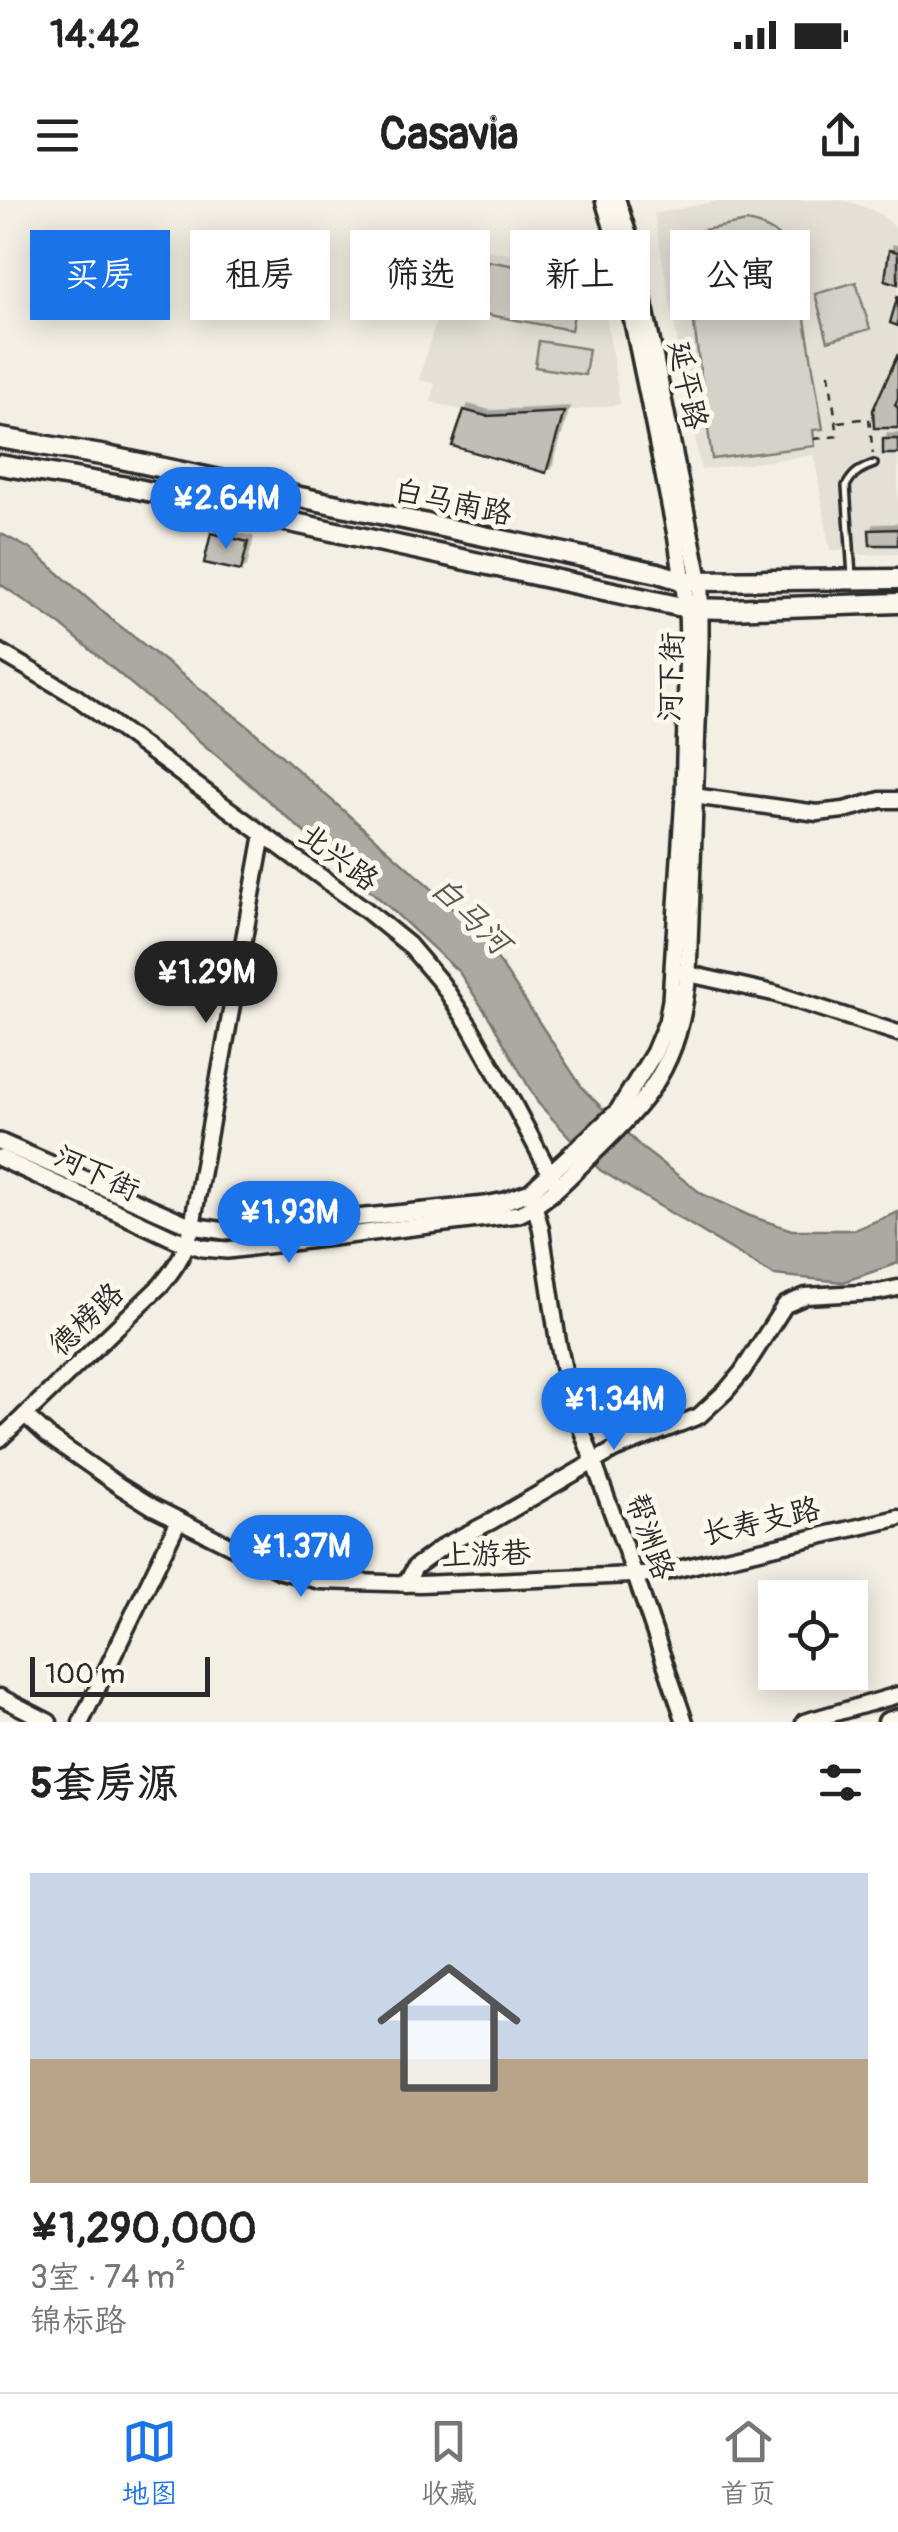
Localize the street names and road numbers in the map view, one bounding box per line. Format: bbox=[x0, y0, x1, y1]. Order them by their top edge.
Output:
street label: 延平路 bbox=[660, 337, 715, 433]
street label: 白马南路 bbox=[390, 472, 515, 533]
street label: 河下街 bbox=[651, 631, 692, 723]
street label: 北兴路 bbox=[292, 816, 386, 899]
street label: 河下街 bbox=[48, 1138, 145, 1209]
street label: 德榜路 bbox=[41, 1275, 132, 1364]
street label: 帮洲路 bbox=[617, 1488, 682, 1585]
street label: 长寿支路 bbox=[698, 1490, 824, 1553]
street label: 上游巷 bbox=[440, 1534, 532, 1575]

